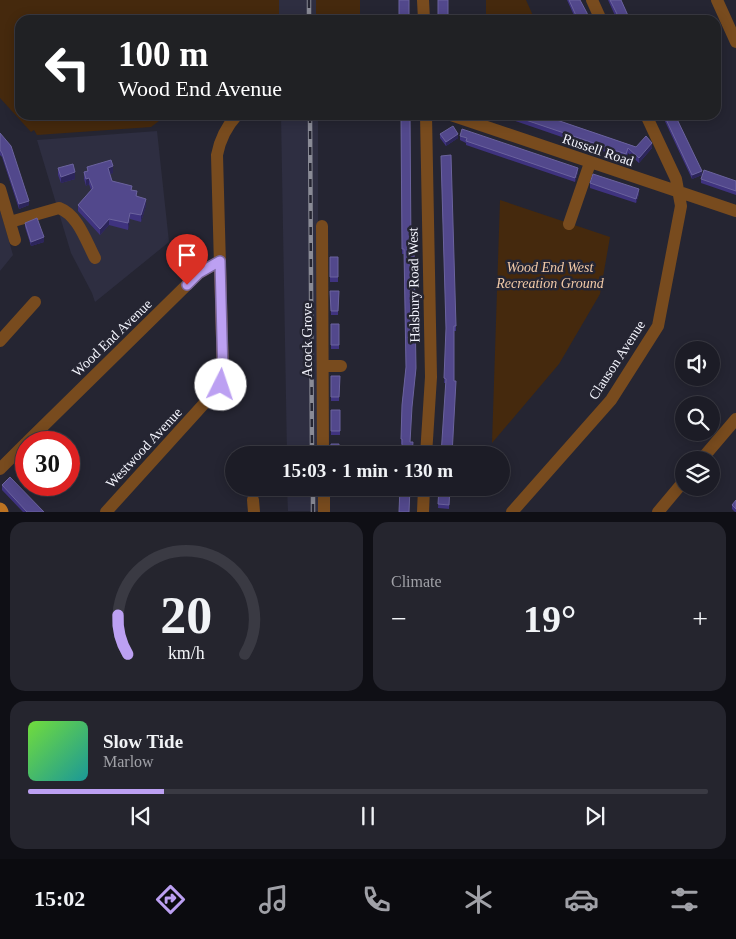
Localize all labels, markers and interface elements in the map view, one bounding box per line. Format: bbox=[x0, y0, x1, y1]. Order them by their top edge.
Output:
icon: left bbox=[35, 35, 100, 100]
text: 100 m bbox=[118, 35, 208, 74]
text: Wood End Avenue bbox=[118, 76, 282, 101]
street label: Russell Road bbox=[560, 131, 636, 169]
street label: Halsbury Road West bbox=[405, 227, 423, 343]
pin bbox=[166, 234, 208, 285]
icon: arrive bbox=[173, 241, 201, 269]
park label: Wood End West Recreation Ground bbox=[495, 260, 605, 291]
street label: Wood End Avenue bbox=[69, 296, 155, 380]
street label: Acock Grove bbox=[300, 302, 315, 378]
street label: Clauson Avenue bbox=[586, 318, 648, 402]
map controls bbox=[675, 341, 720, 496]
button: sound bbox=[675, 341, 720, 386]
position arrow bbox=[194, 358, 246, 410]
button: search bbox=[675, 396, 720, 441]
street label: Westwood Avenue bbox=[103, 405, 185, 491]
speed limit sign: 30 bbox=[15, 431, 80, 496]
button: layers bbox=[675, 451, 720, 496]
text: 15:03 · 1 min · 130 m bbox=[282, 460, 453, 481]
text: Climate bbox=[391, 573, 442, 590]
text: 20 bbox=[161, 587, 213, 644]
text: 19° bbox=[523, 598, 576, 640]
text: − bbox=[391, 603, 407, 634]
text: + bbox=[692, 603, 708, 634]
text: km/h bbox=[168, 643, 205, 663]
text: Slow Tide bbox=[103, 731, 183, 752]
text: Marlow bbox=[103, 753, 154, 770]
icon: previous bbox=[127, 802, 155, 830]
icon: pause bbox=[354, 802, 382, 830]
icon: next bbox=[581, 802, 609, 830]
icon: directions bbox=[153, 882, 188, 917]
icon: music bbox=[256, 882, 291, 917]
icon: phone bbox=[359, 882, 394, 917]
icon: climate bbox=[461, 882, 496, 917]
icon: car bbox=[564, 882, 599, 917]
icon: filters bbox=[667, 882, 702, 917]
text: 15:02 bbox=[34, 886, 85, 911]

